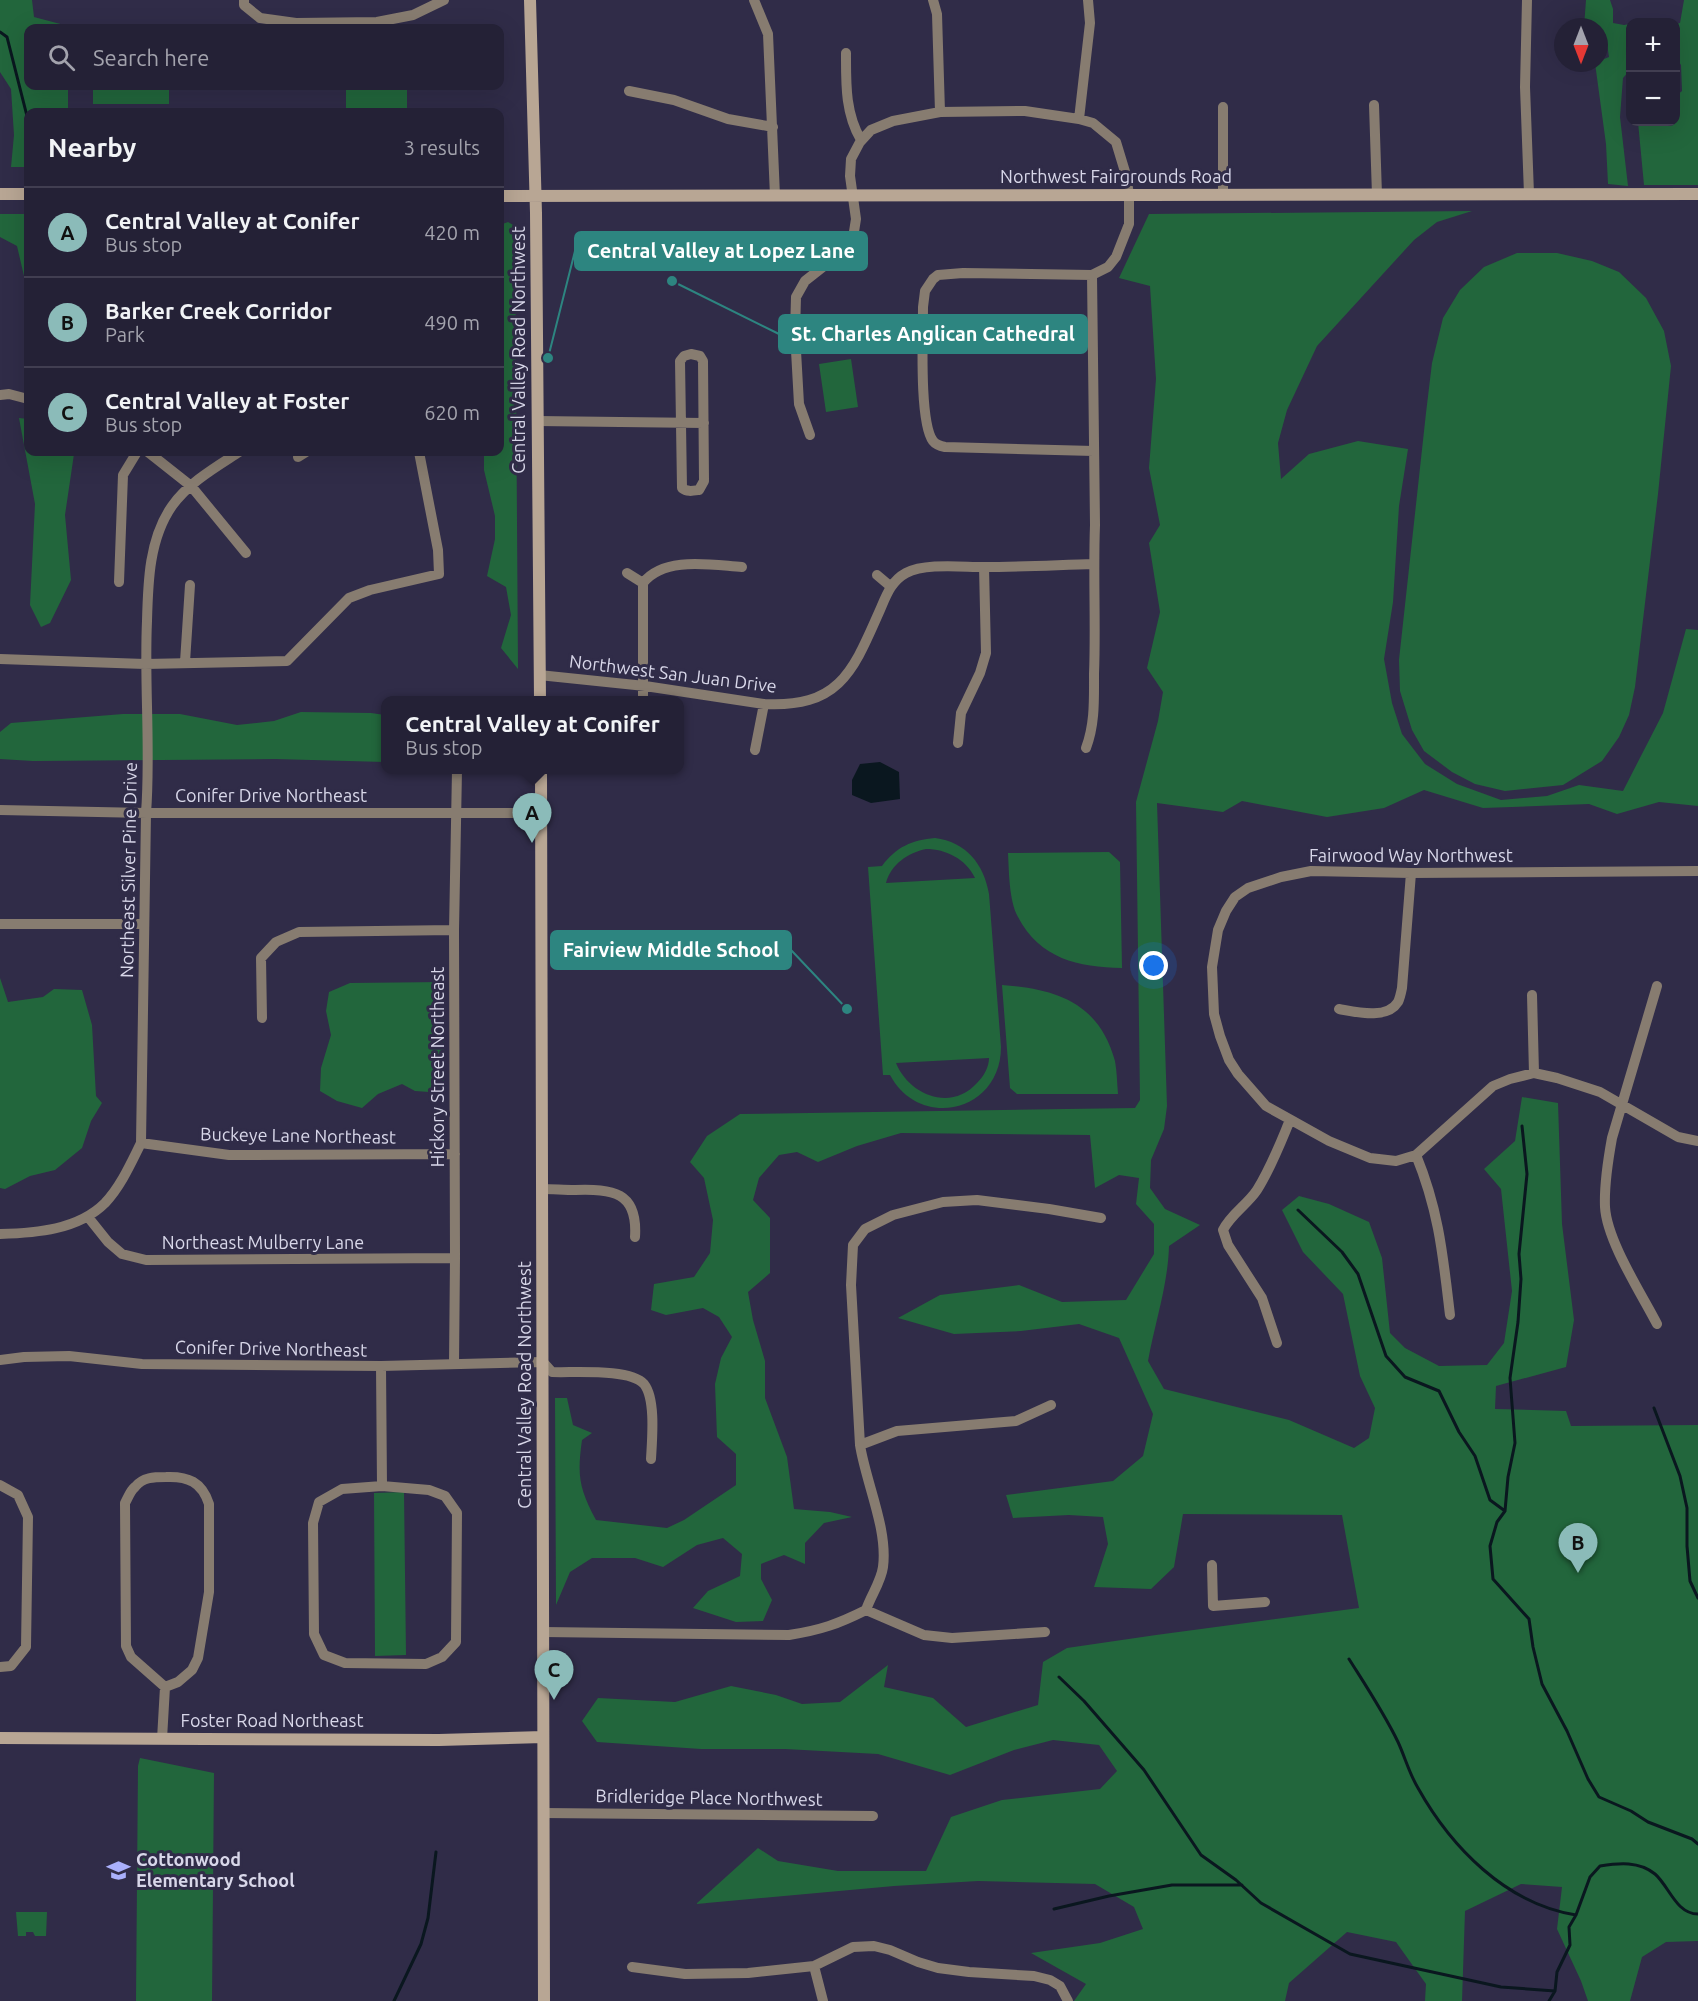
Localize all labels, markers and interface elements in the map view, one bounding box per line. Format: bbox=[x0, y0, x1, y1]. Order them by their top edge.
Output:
north arrow bbox=[1554, 18, 1608, 72]
map controls bbox=[1626, 18, 1680, 126]
button: + bbox=[1626, 18, 1680, 72]
search box bbox=[24, 24, 504, 90]
icon: search bbox=[45, 41, 78, 74]
text: Search here bbox=[93, 45, 209, 70]
button: − bbox=[1626, 72, 1680, 126]
text: Nearby bbox=[48, 133, 136, 162]
text: 3 results bbox=[404, 136, 480, 159]
street label: Northwest Fairgrounds Road bbox=[1000, 166, 1232, 186]
text: Central Valley at Conifer bbox=[105, 208, 359, 233]
text: A bbox=[60, 221, 75, 244]
text: 420 m bbox=[424, 221, 480, 244]
street label: Central Valley Road Northwest bbox=[508, 226, 528, 474]
callout: Central Valley at Lopez Lane bbox=[575, 232, 867, 270]
text: Bus stop bbox=[105, 233, 182, 256]
text: Central Valley at Lopez Lane bbox=[587, 239, 855, 262]
text: Barker Creek Corridor bbox=[105, 298, 332, 323]
text: B bbox=[61, 311, 74, 334]
text: 490 m bbox=[424, 311, 480, 334]
callout: St. Charles Anglican Cathedral bbox=[779, 315, 1087, 353]
text: St. Charles Anglican Cathedral bbox=[791, 322, 1075, 345]
text: Park bbox=[105, 323, 145, 346]
text: Central Valley at Foster bbox=[105, 388, 349, 413]
text: C bbox=[61, 401, 74, 424]
text: 620 m bbox=[424, 401, 480, 424]
text: Bus stop bbox=[105, 413, 182, 436]
street label: Northwest San Juan Drive bbox=[568, 650, 778, 696]
popup bbox=[381, 696, 684, 774]
text: Central Valley at Conifer bbox=[405, 711, 660, 736]
text: Bus stop bbox=[405, 736, 483, 759]
street label: Northeast Silver Pine Drive bbox=[116, 762, 140, 978]
street label: Conifer Drive Northeast bbox=[175, 785, 367, 805]
pin: A bbox=[512, 794, 552, 843]
street label: Fairwood Way Northwest bbox=[1309, 845, 1513, 865]
callout: Fairview Middle School bbox=[551, 931, 791, 969]
text: Fairview Middle School bbox=[563, 938, 779, 961]
your location bbox=[1139, 951, 1168, 980]
street label: Hickory Street Northeast bbox=[427, 967, 447, 1167]
street label: Buckeye Lane Northeast bbox=[200, 1123, 396, 1147]
street label: Northeast Mulberry Lane bbox=[162, 1232, 364, 1252]
street label: Central Valley Road Northwest bbox=[514, 1261, 534, 1509]
street label: Conifer Drive Northeast bbox=[175, 1336, 367, 1360]
pin: B bbox=[1558, 1524, 1598, 1573]
pin: C bbox=[534, 1650, 574, 1700]
street label: Foster Road Northeast bbox=[181, 1710, 363, 1730]
street label: Bridleridge Place Northwest bbox=[595, 1785, 823, 1809]
place label: Cottonwood Elementary School bbox=[136, 1849, 295, 1890]
school or university icon: Cottonwood Elementary School bbox=[105, 1857, 131, 1883]

